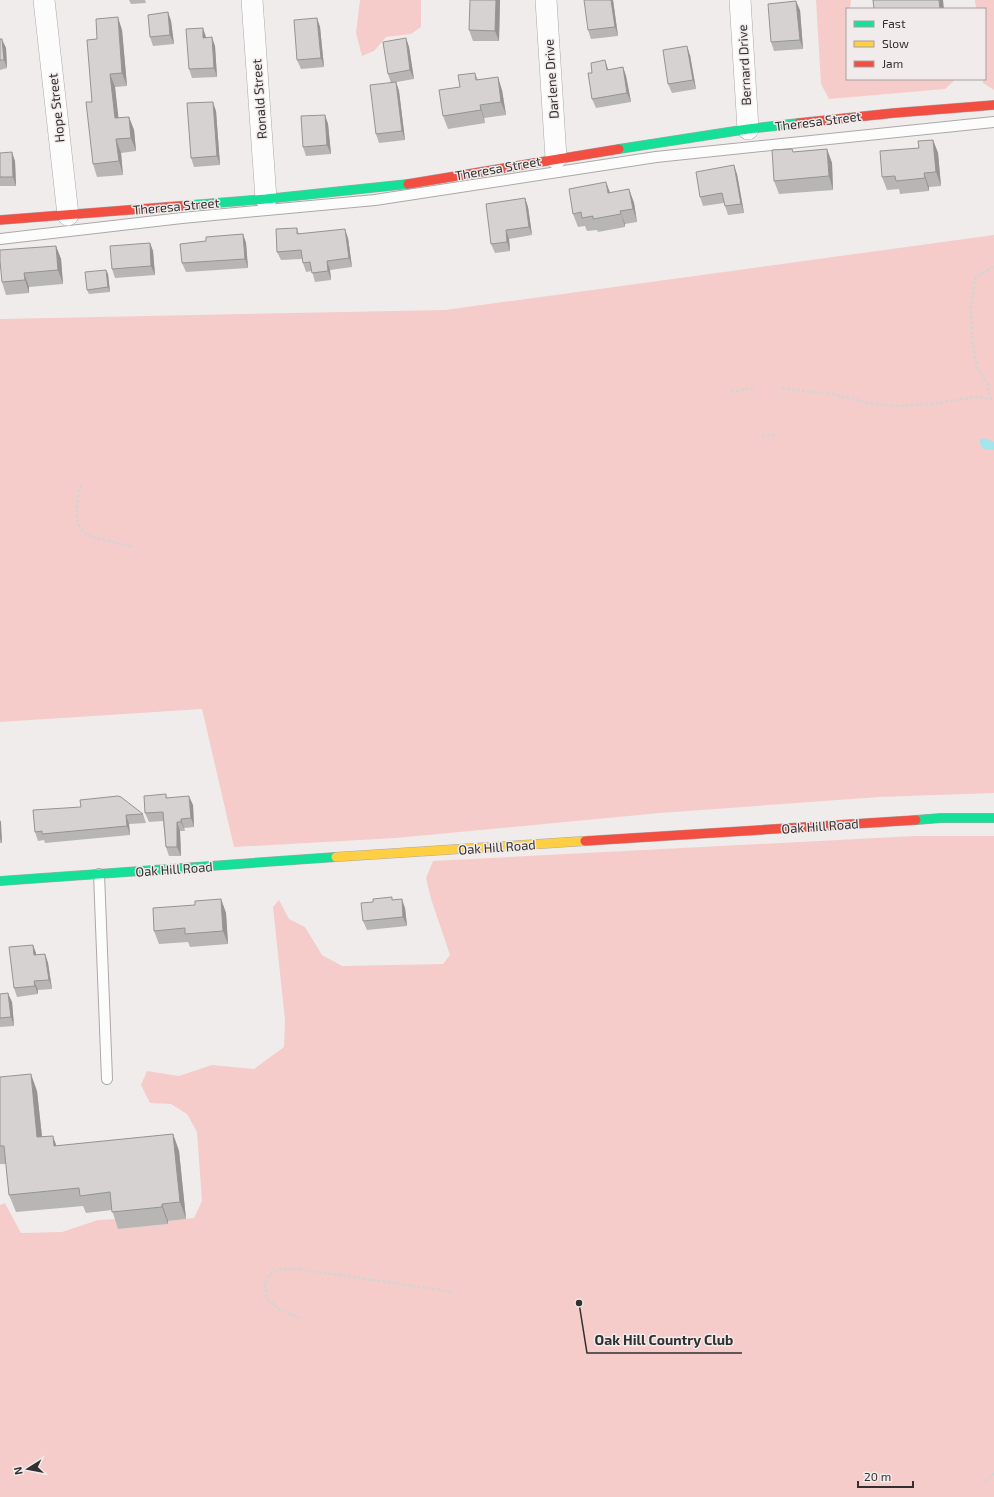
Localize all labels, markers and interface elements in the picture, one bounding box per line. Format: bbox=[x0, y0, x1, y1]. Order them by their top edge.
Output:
legend bbox=[846, 8, 986, 80]
text: Fast bbox=[882, 16, 906, 30]
street label: Bernard Drive bbox=[734, 24, 754, 106]
text: Slow bbox=[882, 36, 909, 50]
street label: Darlene Drive bbox=[540, 38, 562, 120]
text: Jam bbox=[882, 56, 903, 70]
street label: Ronald Street bbox=[248, 58, 270, 140]
street label: Hope Street bbox=[44, 73, 68, 143]
street label: Theresa Street bbox=[774, 108, 862, 134]
street label: Theresa Street bbox=[454, 153, 542, 183]
street label: Theresa Street bbox=[132, 194, 220, 218]
street label: Oak Hill Road bbox=[781, 815, 859, 837]
street label: Oak Hill Road bbox=[458, 836, 536, 858]
street label: Oak Hill Road bbox=[135, 858, 213, 880]
callout: Oak Hill Country Club bbox=[587, 1327, 742, 1353]
text: Oak Hill Country Club bbox=[595, 1331, 733, 1348]
north arrow bbox=[8, 1449, 48, 1489]
scale bar bbox=[858, 1463, 913, 1489]
text: N bbox=[11, 1466, 25, 1476]
text: 20 m bbox=[864, 1469, 891, 1483]

